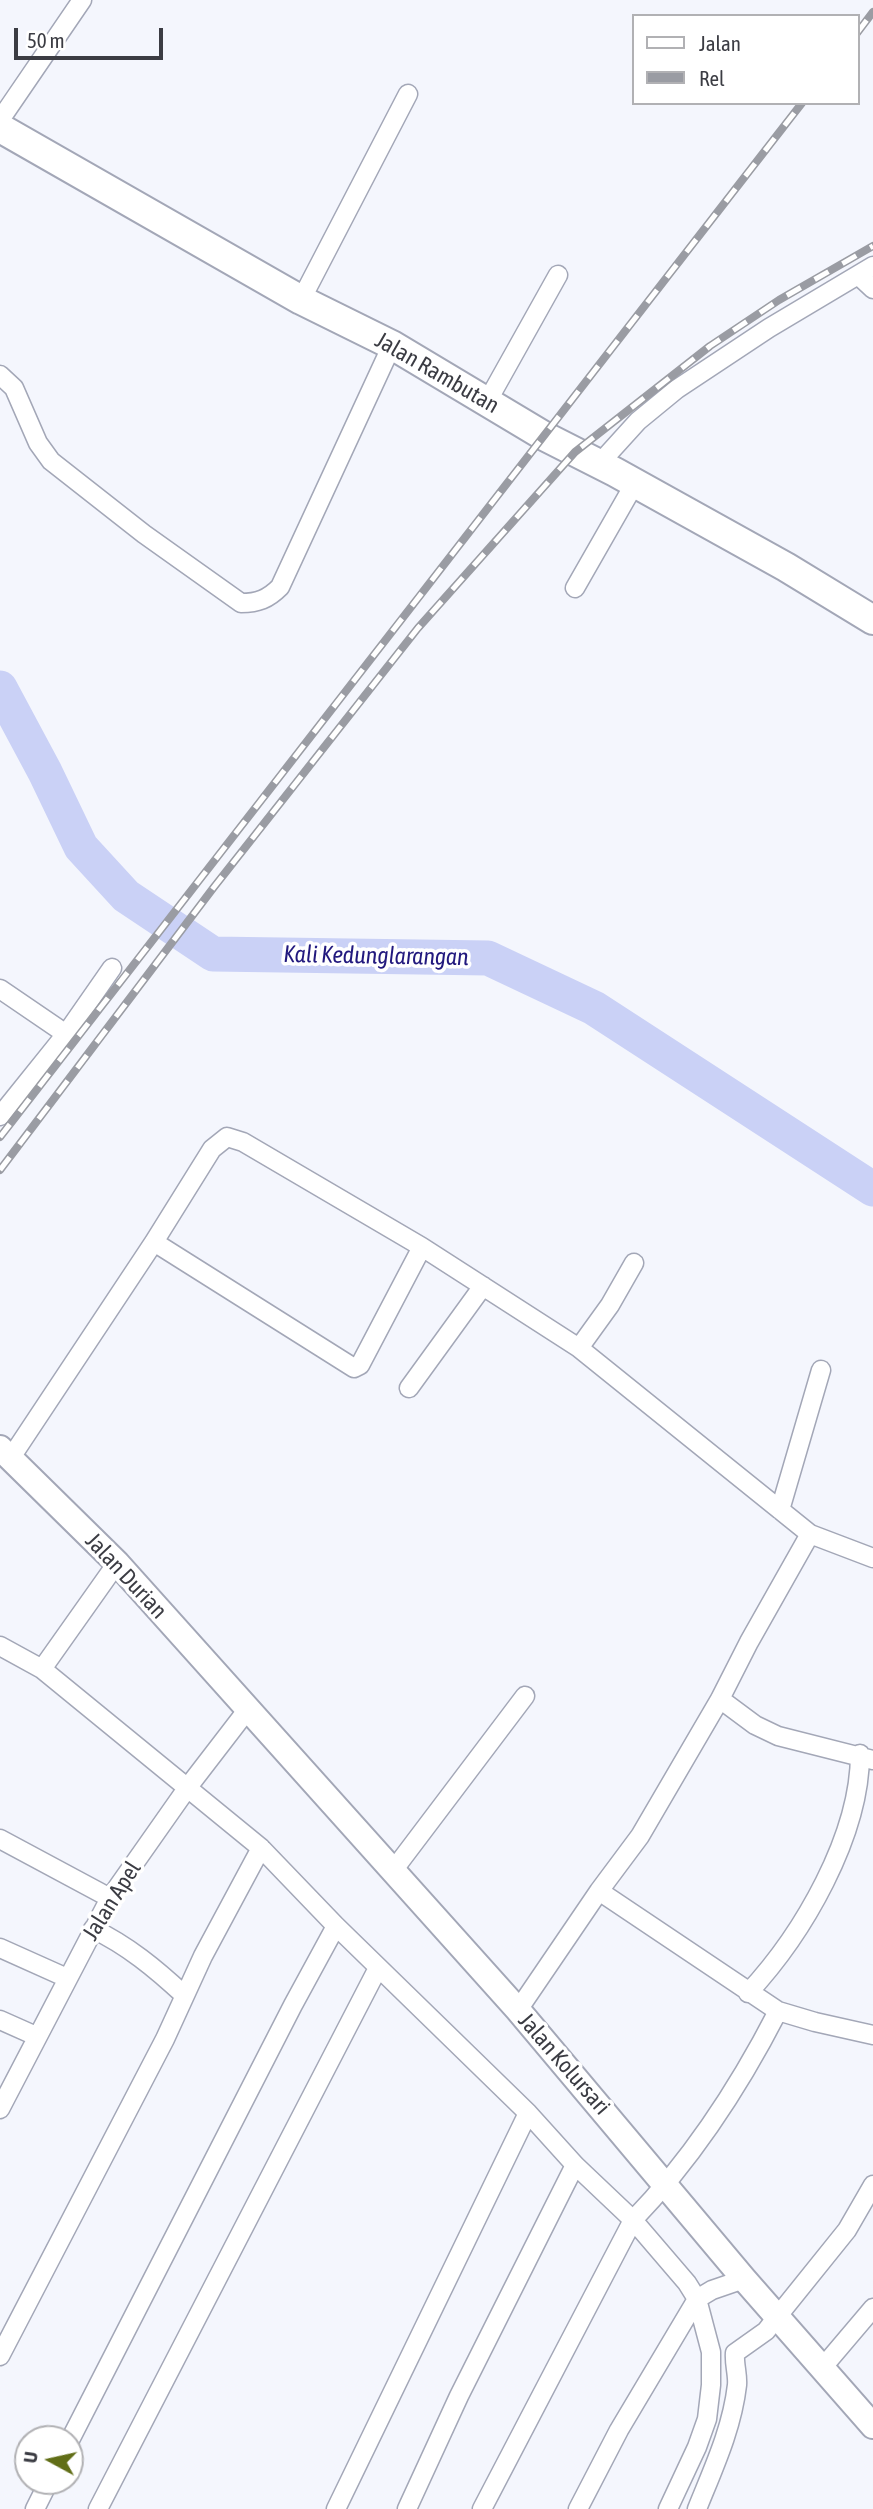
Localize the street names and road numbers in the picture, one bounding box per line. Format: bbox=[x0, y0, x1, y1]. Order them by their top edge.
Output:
street label: Jalan Rambutan bbox=[370, 326, 504, 420]
street label: Jalan Durian bbox=[79, 1527, 173, 1625]
street label: Jalan Apel bbox=[77, 1856, 147, 1946]
street label: Jalan Kolursari bbox=[512, 2008, 616, 2120]

